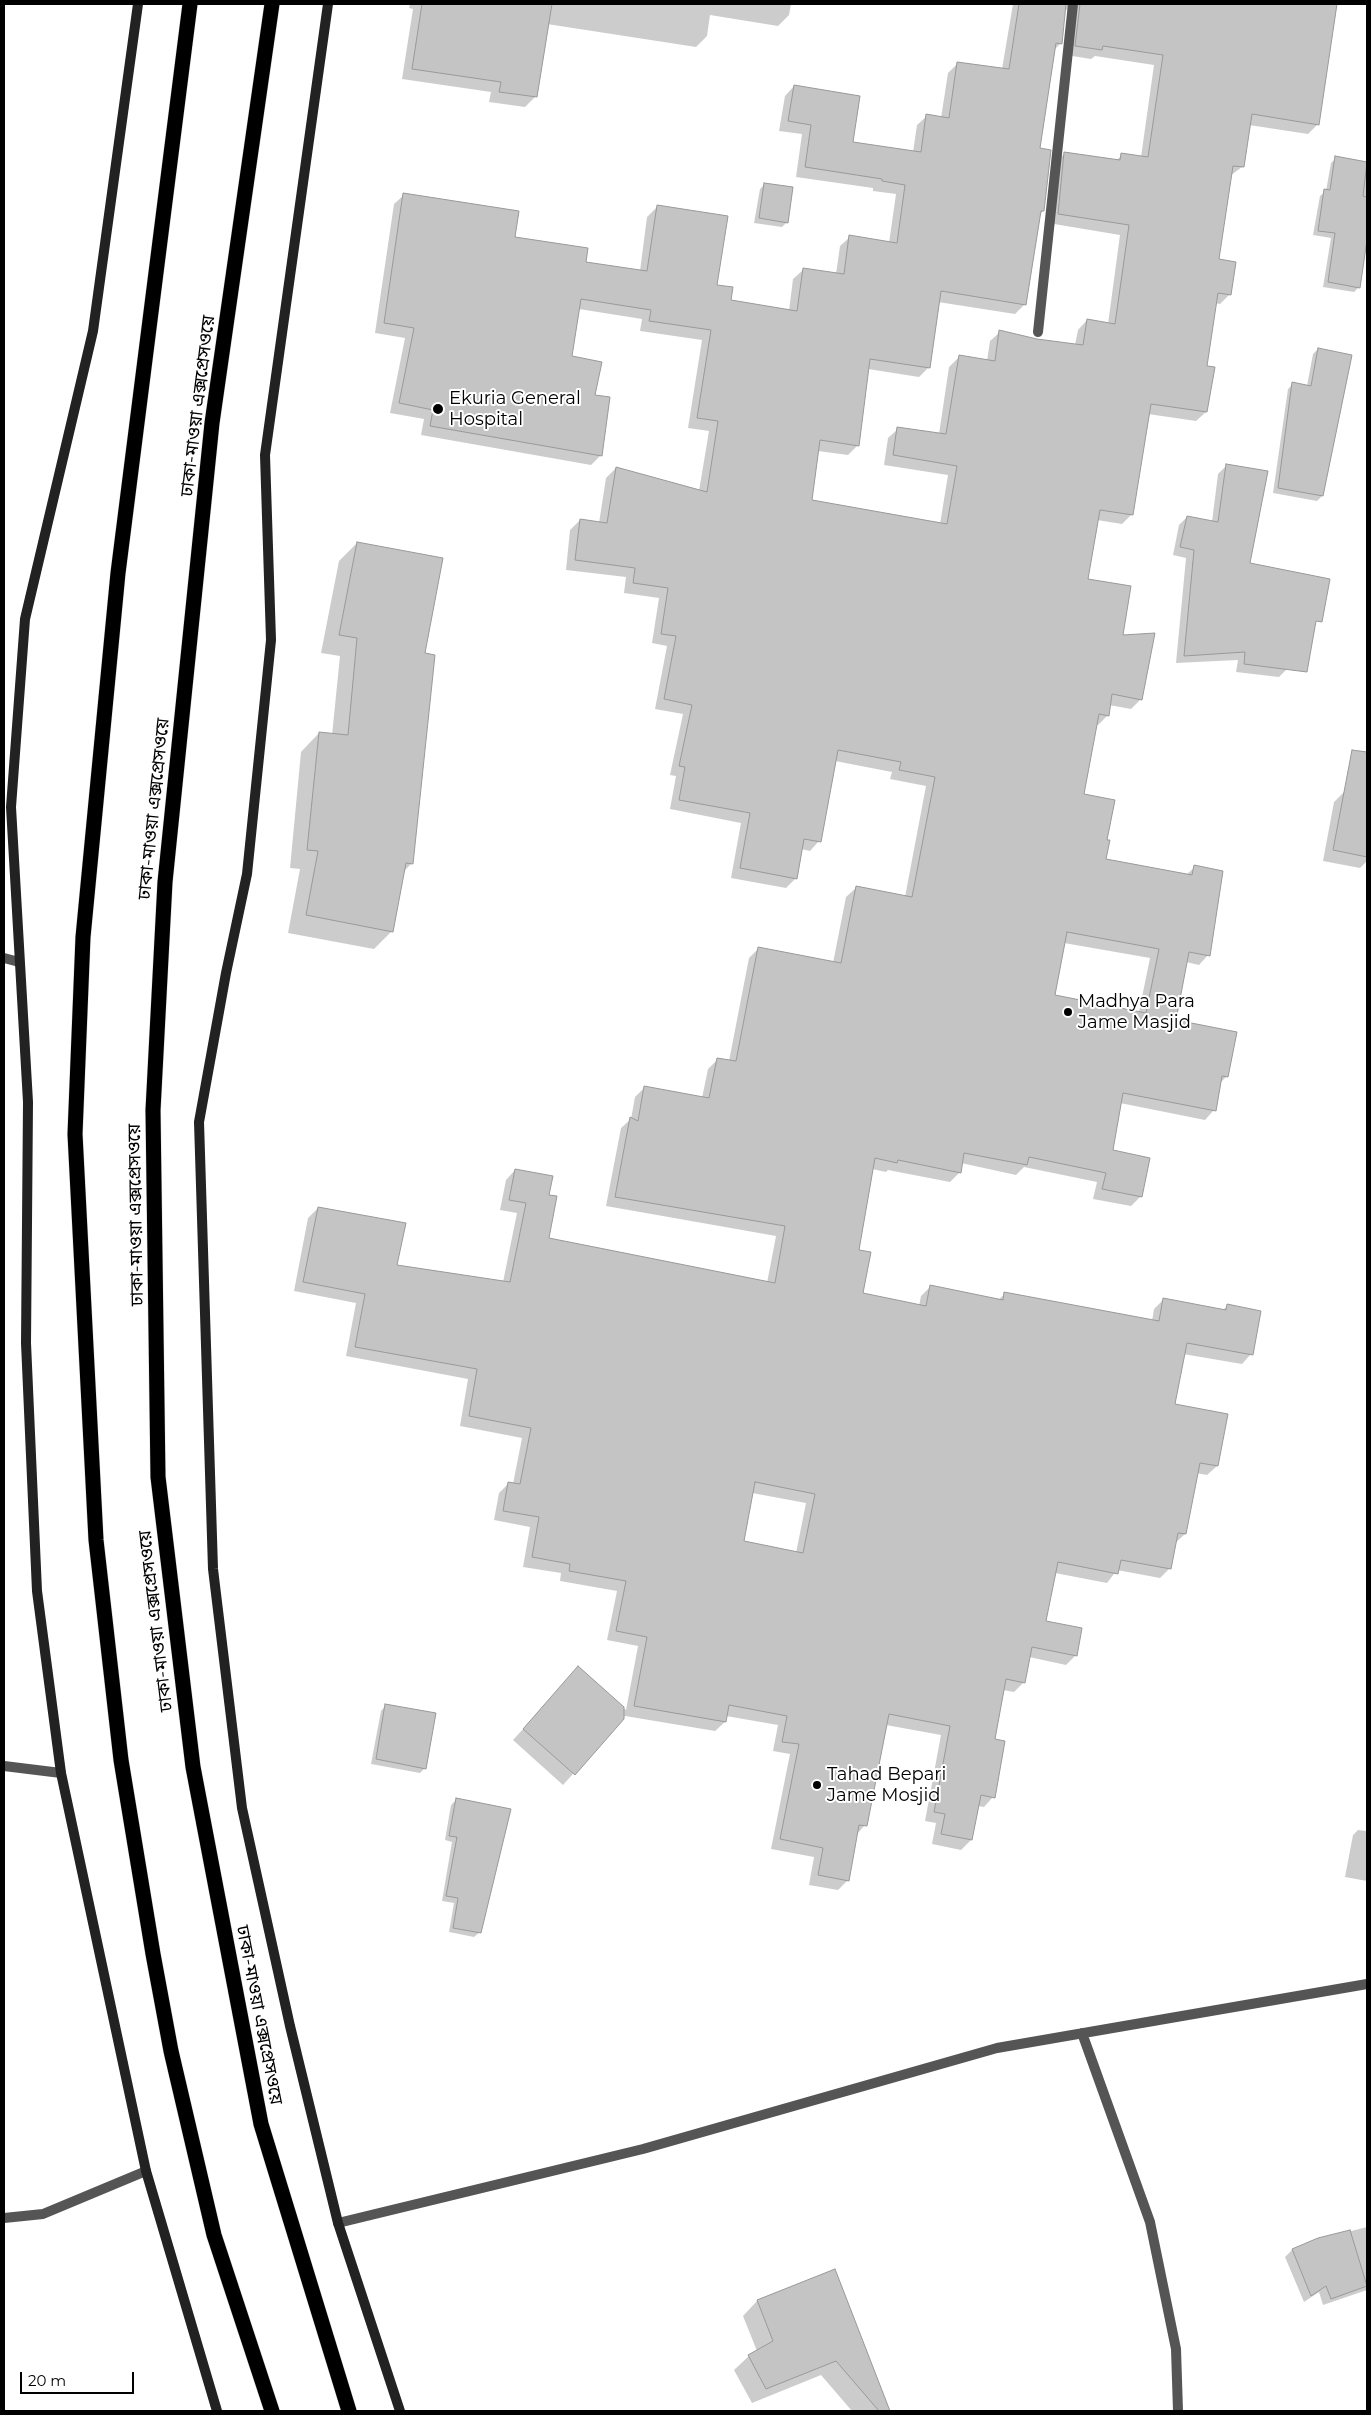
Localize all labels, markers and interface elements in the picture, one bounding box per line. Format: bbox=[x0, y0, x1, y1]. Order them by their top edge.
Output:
street label: ঢাকা-মাওয়া এক্সপ্রেসওয়ে bbox=[176, 314, 220, 498]
place label: Ekuria General Hospital bbox=[449, 388, 581, 430]
marker: Ekuria General Hospital bbox=[431, 402, 445, 416]
street label: ঢাকা-মাওয়া এক্সপ্রেসওয়ে bbox=[134, 717, 174, 901]
place label: Madhya Para Jame Masjid bbox=[1078, 991, 1195, 1034]
marker: Madhya Para Jame Masjid bbox=[1062, 1006, 1074, 1018]
street label: ঢাকা-মাওয়া এক্সপ্রেসওয়ে bbox=[124, 1124, 148, 1306]
street label: ঢাকা-মাওয়া এক্সপ্রেসওয়ে bbox=[134, 1529, 178, 1713]
place label: Tahad Bepari Jame Mosjid bbox=[827, 1764, 946, 1806]
marker: Tahad Bepari Jame Mosjid bbox=[811, 1779, 823, 1791]
street label: ঢাকা-মাওয়া এক্সপ্রেসওয়ে bbox=[231, 1923, 287, 2107]
scale bar bbox=[22, 2362, 136, 2394]
text: 20 m bbox=[28, 2371, 66, 2390]

